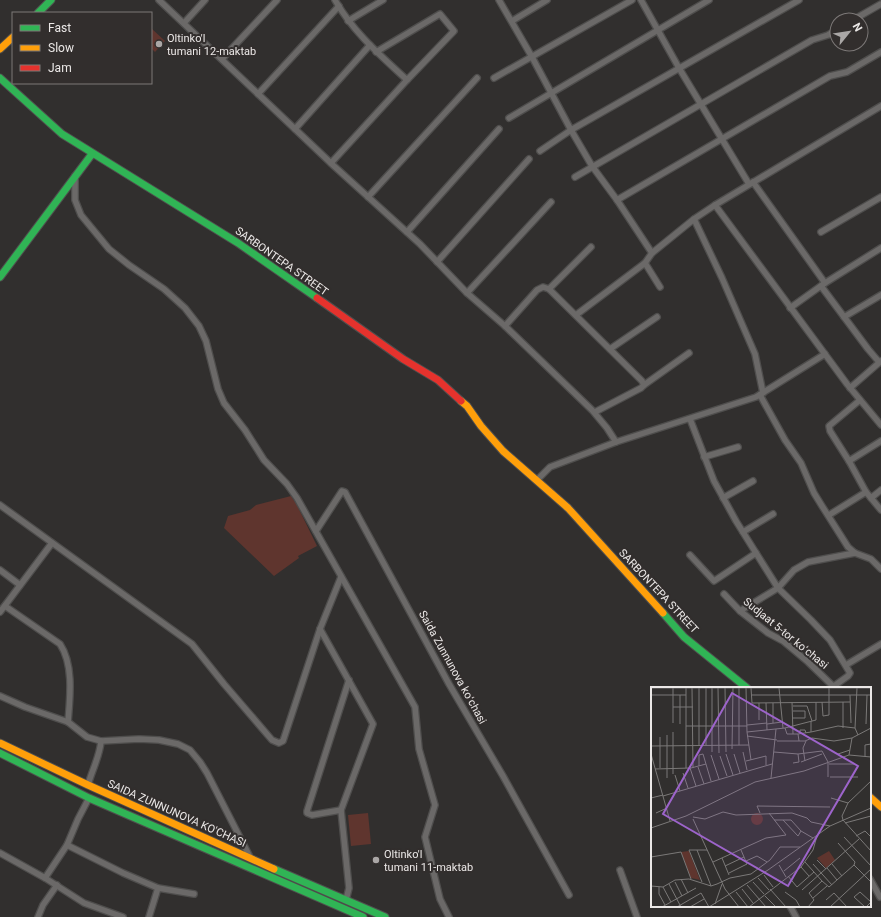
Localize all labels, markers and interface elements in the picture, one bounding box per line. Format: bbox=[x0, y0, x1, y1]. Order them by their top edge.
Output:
legend bbox=[12, 12, 152, 84]
north arrow bbox=[829, 12, 869, 52]
text: Fast bbox=[48, 21, 71, 35]
text: N bbox=[850, 21, 865, 34]
place label: Oltinko'l tumani 12-maktab bbox=[167, 32, 256, 58]
marker: Oltinko'l tumani 12-maktab bbox=[154, 39, 164, 49]
text: Slow bbox=[48, 41, 74, 55]
text: Jam bbox=[48, 61, 72, 75]
street label: SARBONTEPA STREET bbox=[233, 224, 331, 299]
street label: SARBONTEPA STREET bbox=[616, 546, 701, 637]
street label: Sudjaat 5-tor koʻchasi bbox=[741, 595, 831, 672]
street label: Saida Zunnunova koʻchasi bbox=[416, 608, 489, 726]
inset map bbox=[651, 687, 871, 907]
street label: SAIDA ZUNNUNOVA KO'CHASI bbox=[106, 777, 248, 850]
place label: Oltinko'l tumani 11-maktab bbox=[384, 848, 473, 874]
marker: Oltinko'l tumani 11-maktab bbox=[371, 855, 381, 865]

